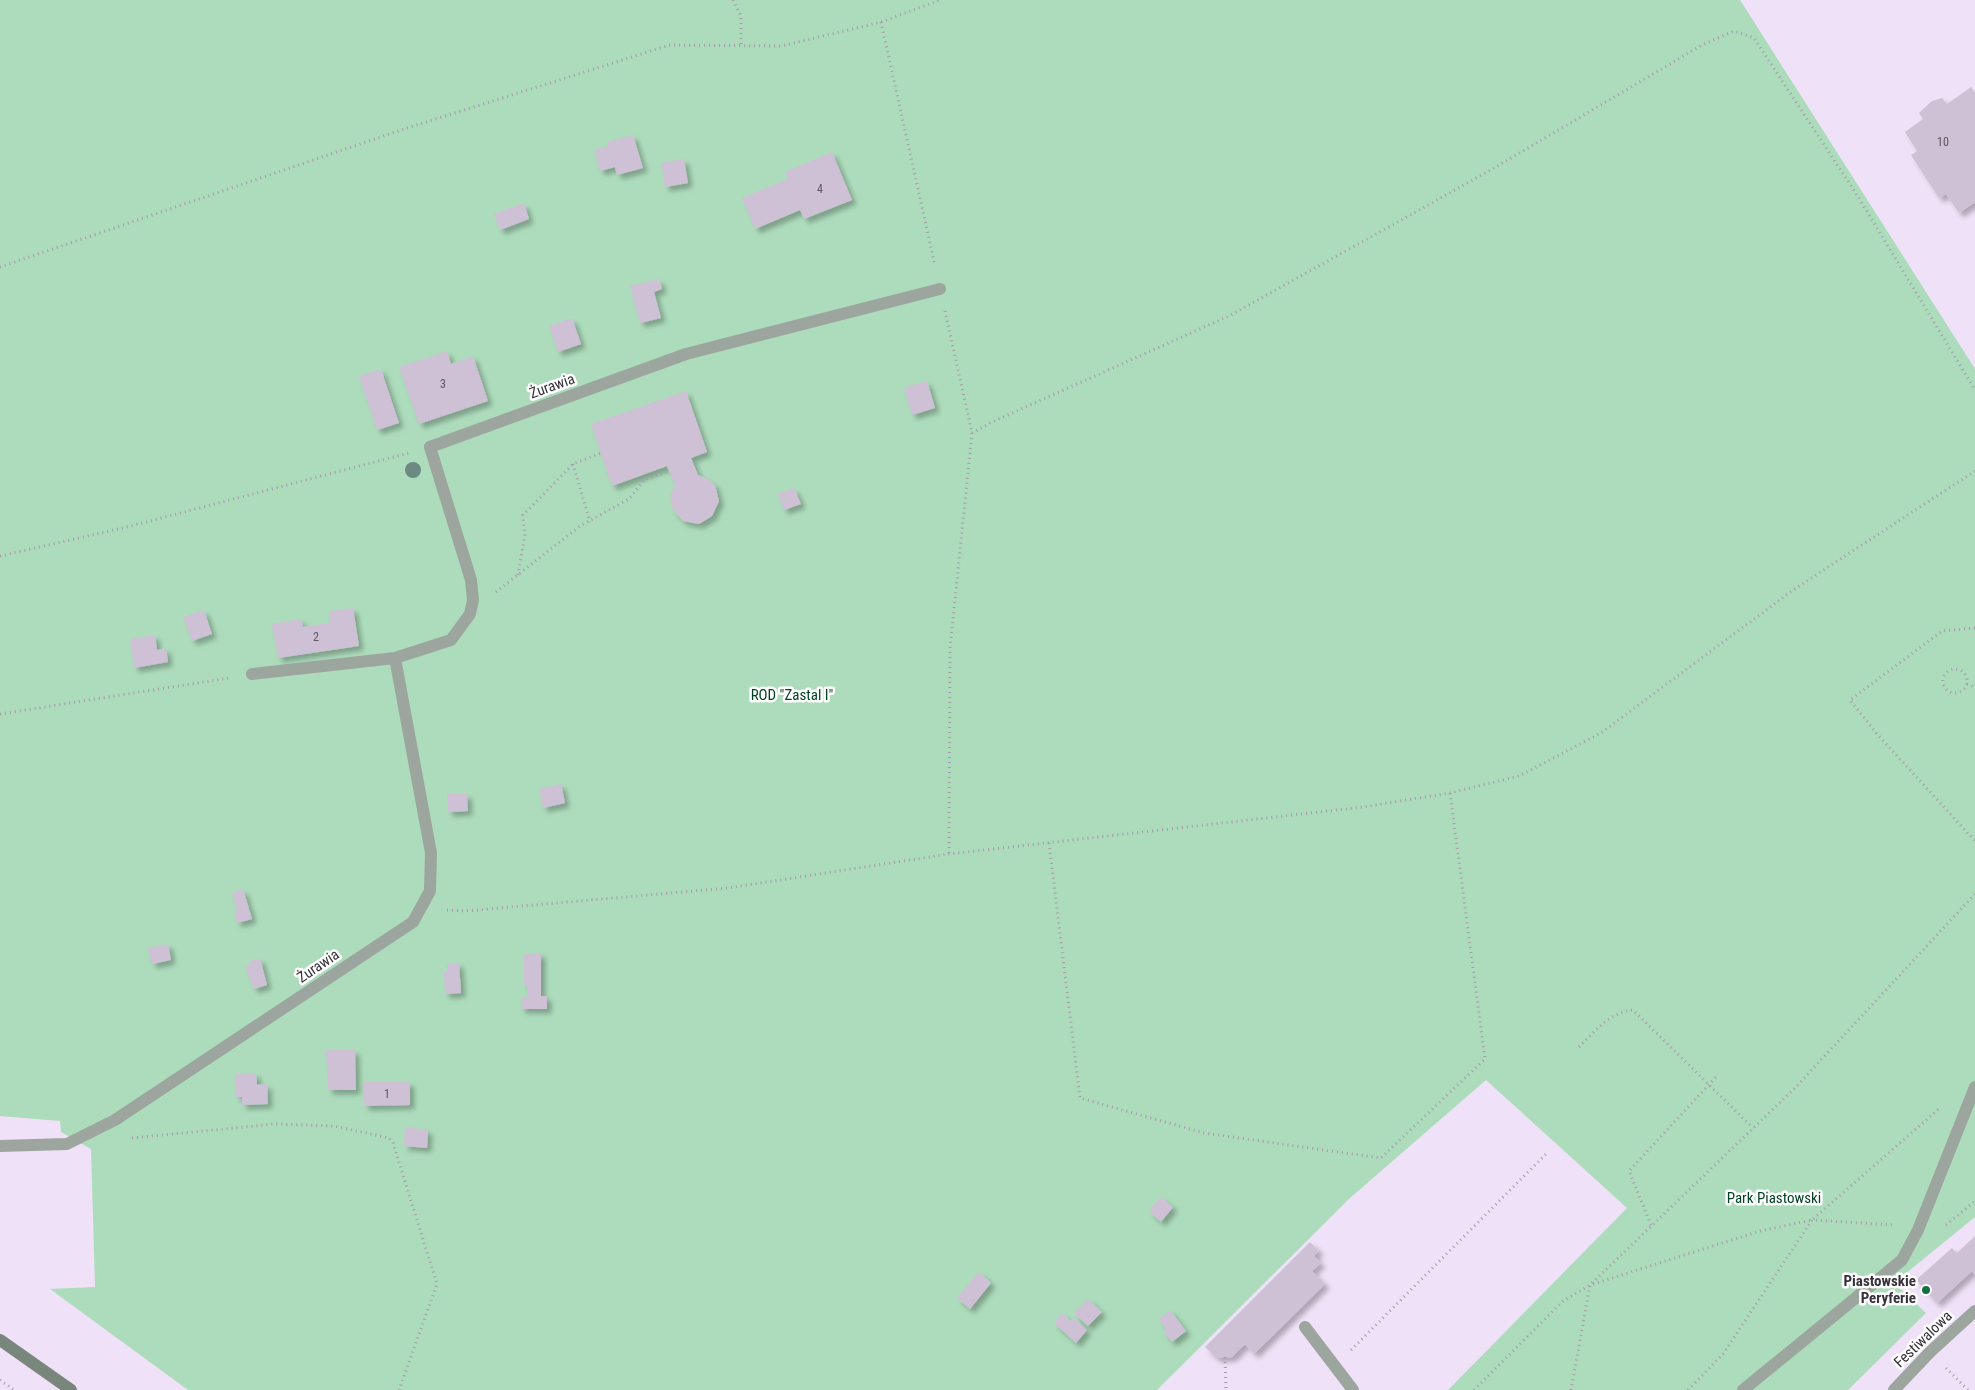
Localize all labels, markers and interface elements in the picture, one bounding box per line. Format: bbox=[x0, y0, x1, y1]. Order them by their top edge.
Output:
house number: 10 bbox=[1937, 135, 1949, 149]
house number: 4 bbox=[817, 182, 823, 196]
street label: Żurawia bbox=[527, 370, 577, 402]
house number: 3 bbox=[440, 377, 446, 391]
house number: 2 bbox=[313, 630, 319, 644]
park label: ROD "Zastal I" bbox=[751, 686, 834, 704]
street label: Żurawia bbox=[294, 945, 342, 987]
house number: 1 bbox=[384, 1087, 390, 1101]
park label: Park Piastowski bbox=[1727, 1189, 1821, 1207]
place label: Piastowskie Peryferie bbox=[1844, 1272, 1916, 1307]
marker: Piastowskie Peryferie bbox=[1920, 1284, 1932, 1296]
street label: Festiwalowa bbox=[1890, 1307, 1956, 1371]

